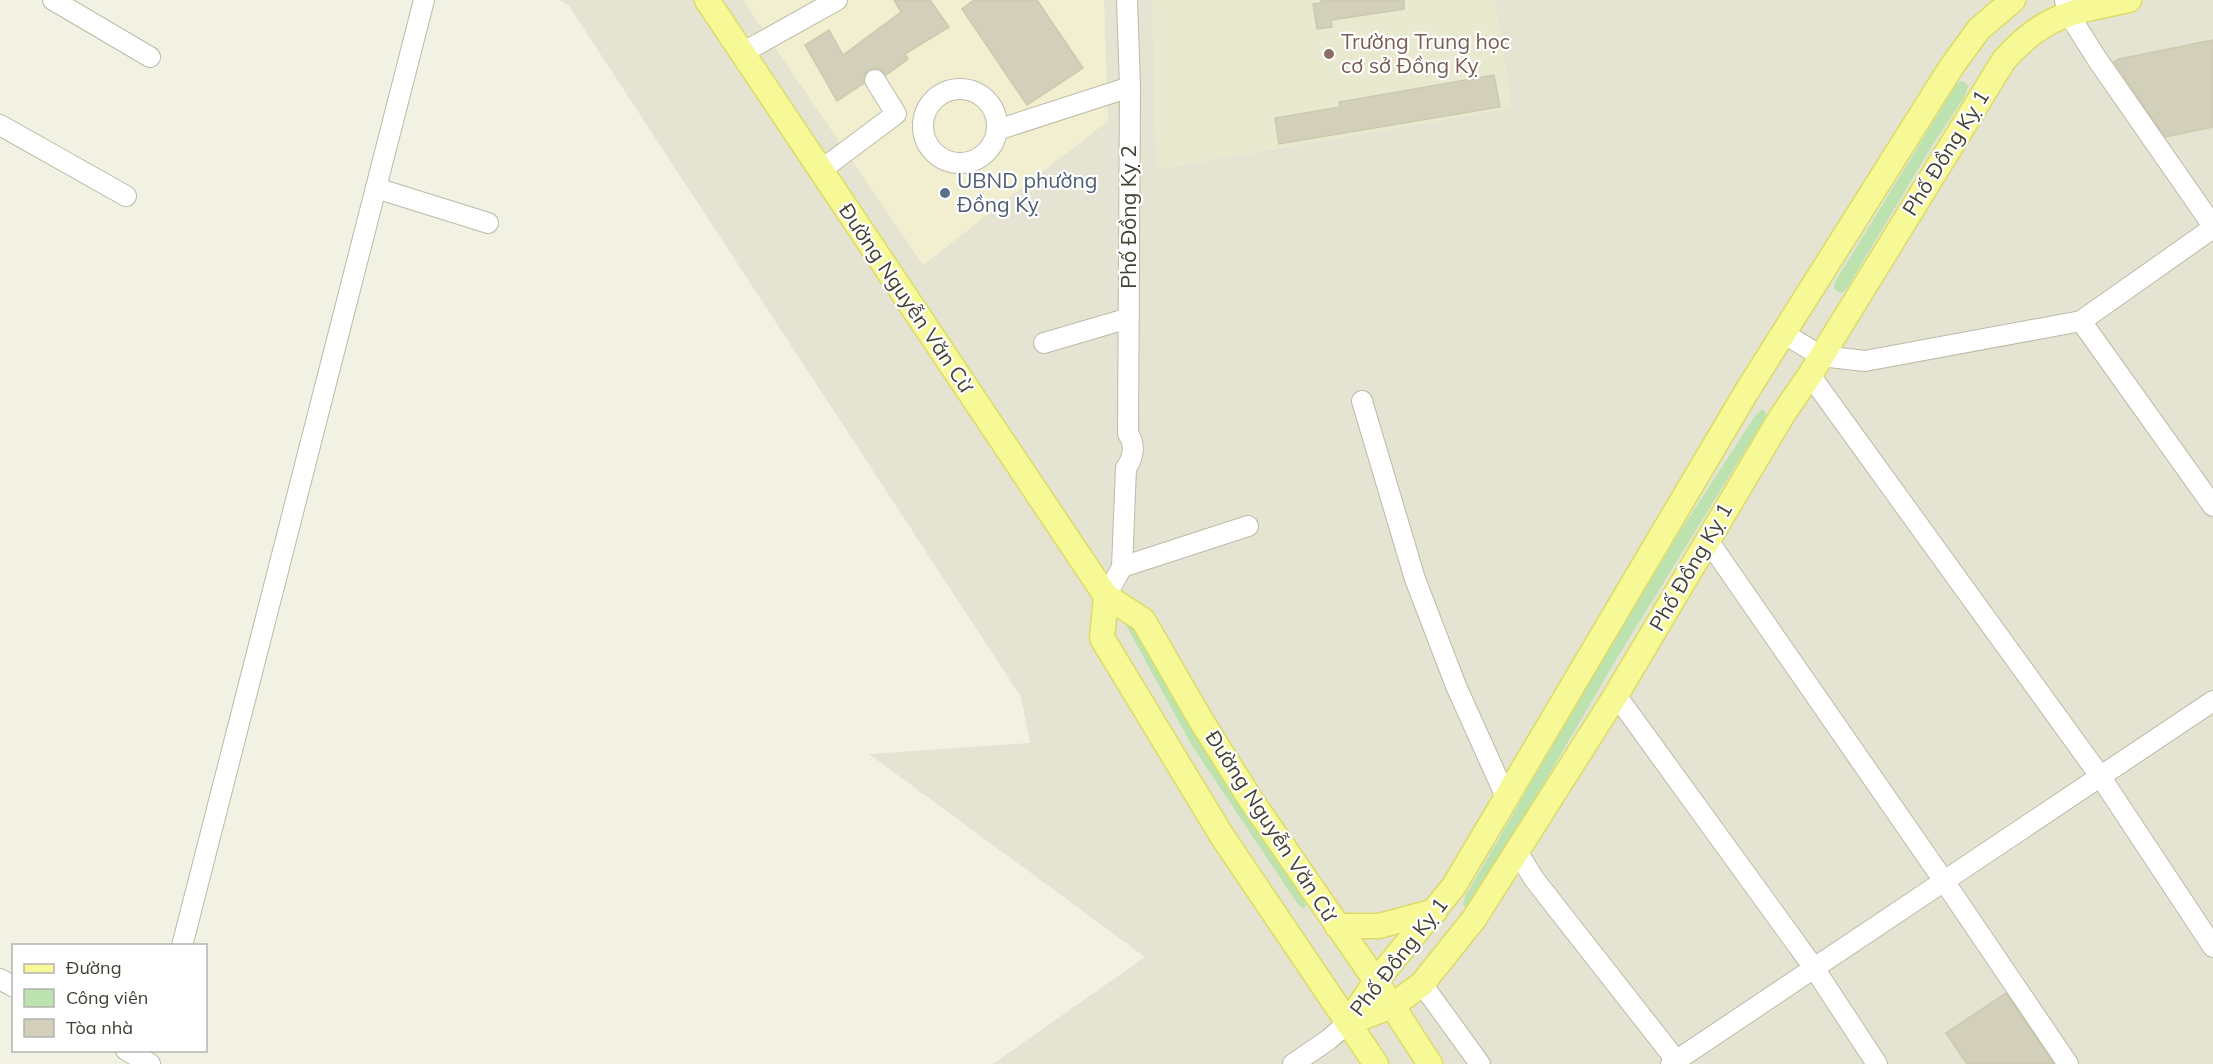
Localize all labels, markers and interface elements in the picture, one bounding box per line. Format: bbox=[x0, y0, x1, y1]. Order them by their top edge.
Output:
place label: Trường Trung học cơ sở Đồng Kỵ bbox=[1341, 28, 1510, 78]
marker: Trường Trung học cơ sở Đồng Kỵ bbox=[1322, 47, 1336, 61]
street label: Phố Đồng Kỵ 1 bbox=[1896, 85, 1994, 220]
street label: Phố Đồng Kỵ 2 bbox=[1115, 145, 1141, 289]
place label: UBND phường Đồng Kỵ bbox=[957, 167, 1097, 217]
marker: UBND phường Đồng Kỵ bbox=[938, 186, 952, 200]
street label: Đường Nguyễn Văn Cừ bbox=[834, 198, 980, 398]
street label: Phố Đồng Kỵ 1 bbox=[1643, 498, 1737, 635]
street label: Đường Nguyễn Văn Cừ bbox=[1200, 725, 1344, 926]
street label: Phố Đồng Kỵ 1 bbox=[1344, 892, 1453, 1021]
legend bbox=[12, 944, 207, 1052]
text: Đường bbox=[66, 956, 122, 979]
text: Công viên bbox=[66, 986, 148, 1009]
text: Tòa nhà bbox=[66, 1016, 133, 1039]

